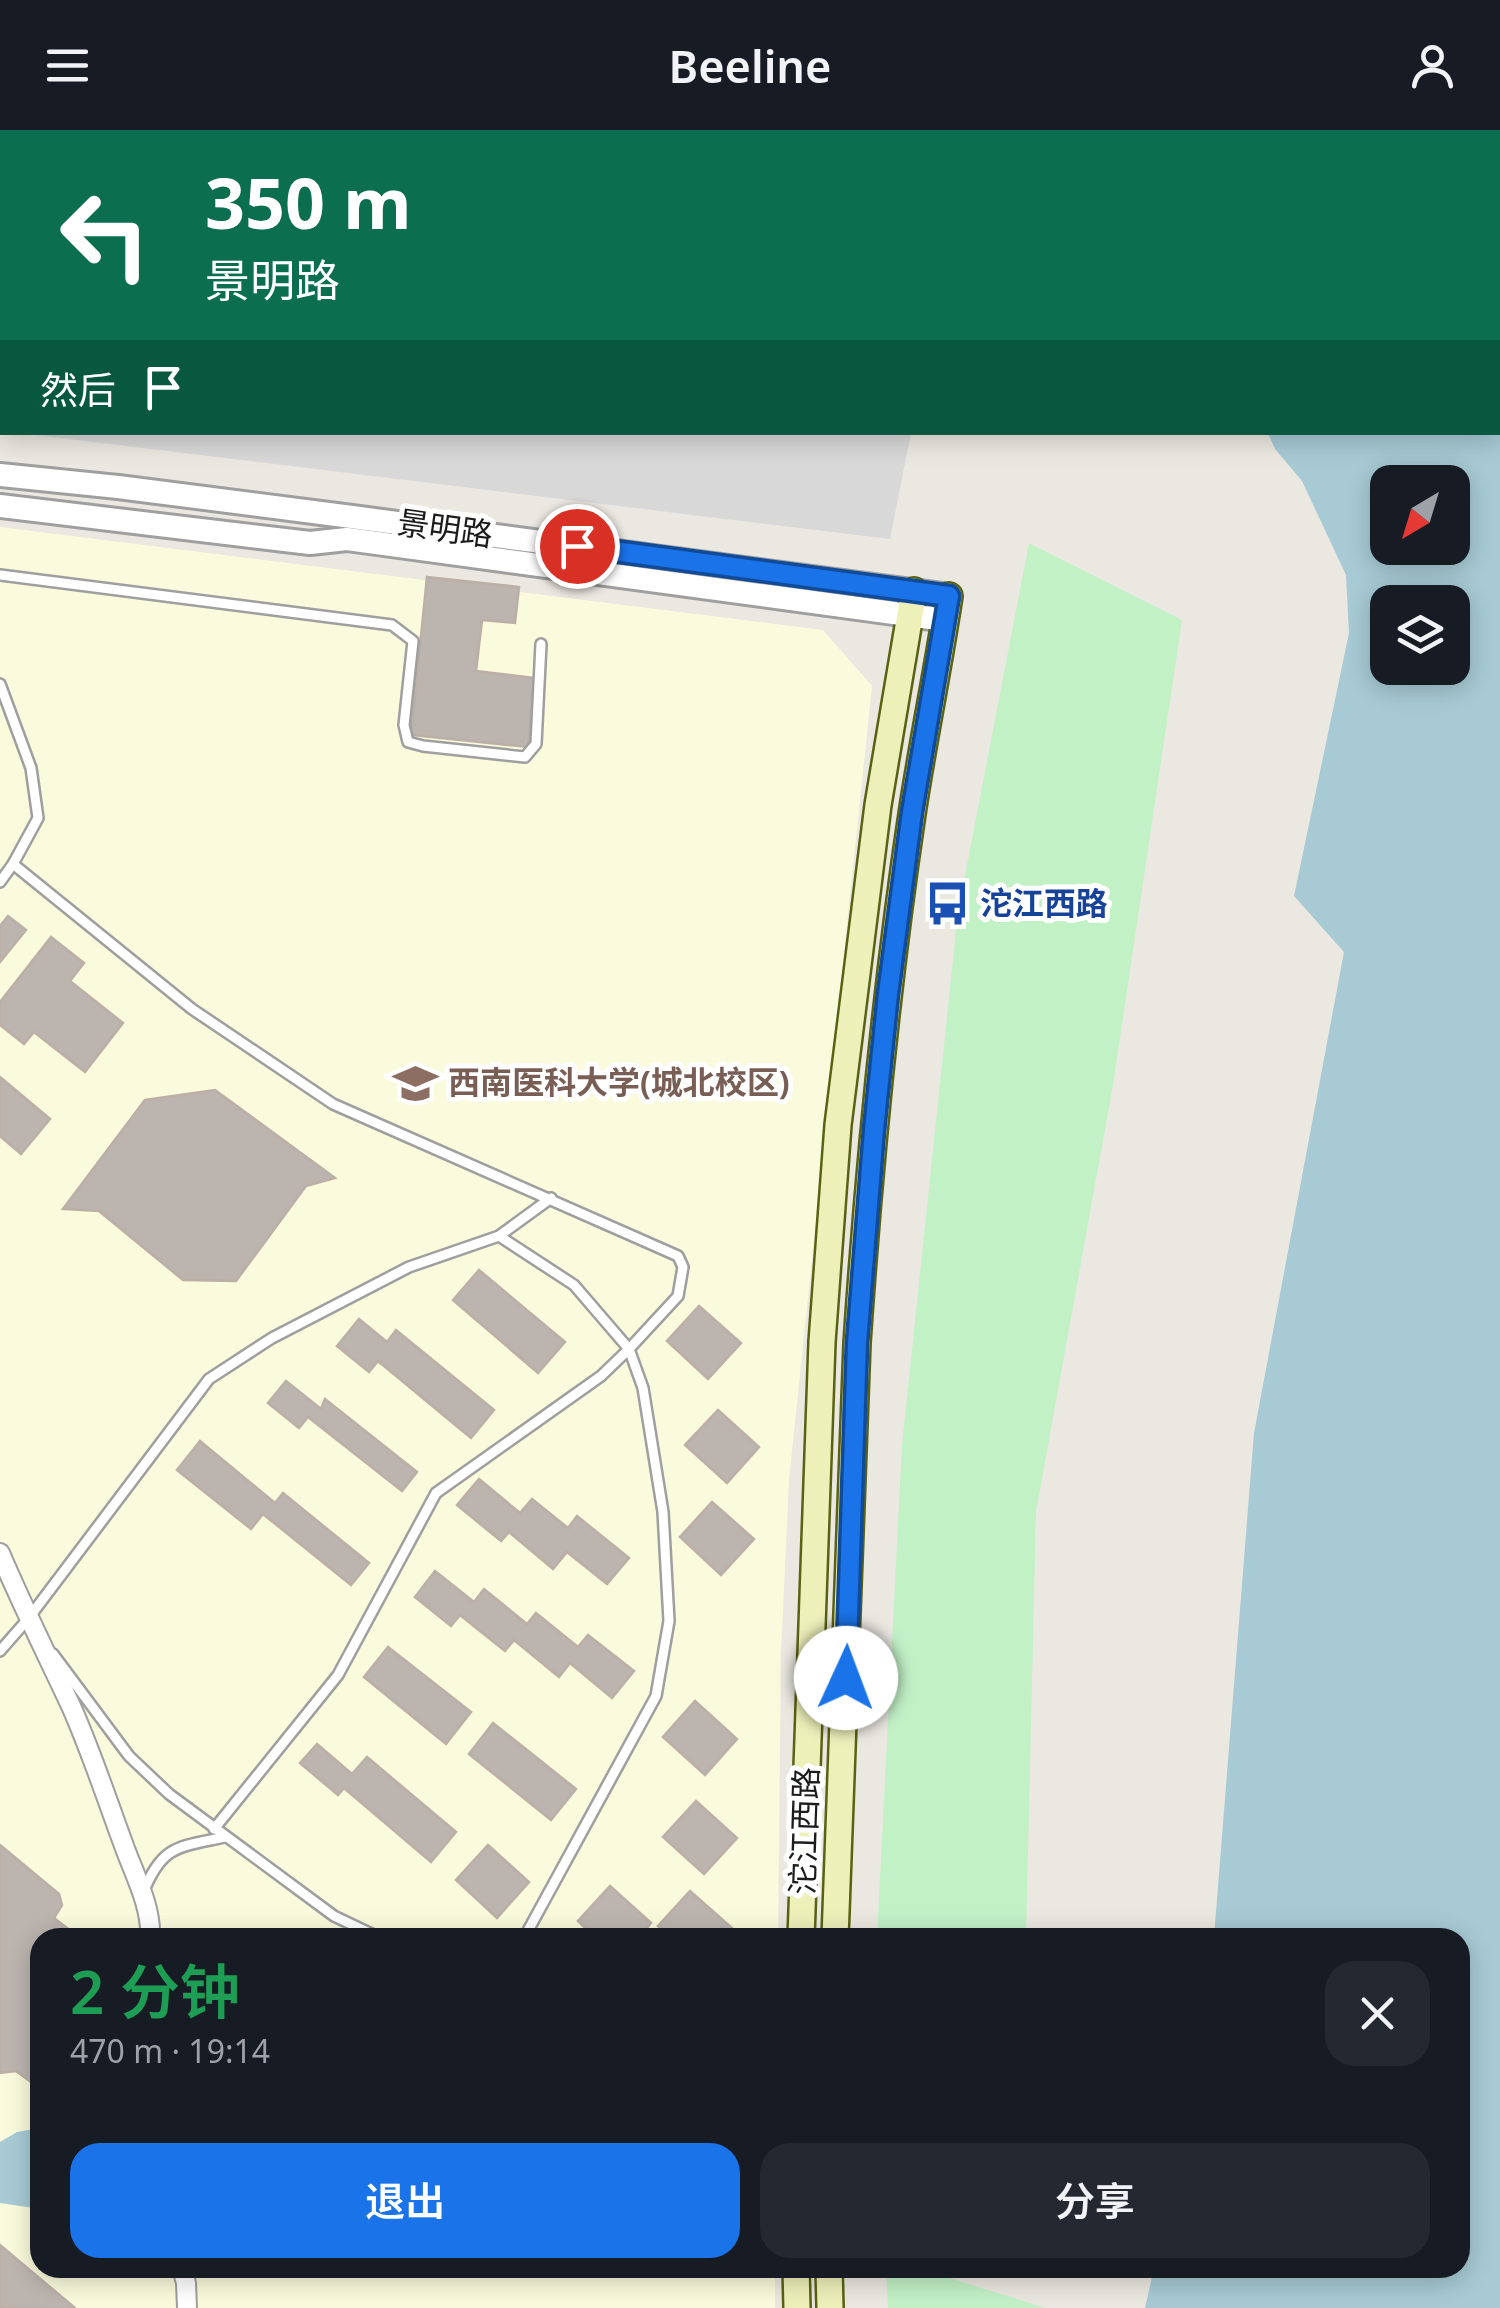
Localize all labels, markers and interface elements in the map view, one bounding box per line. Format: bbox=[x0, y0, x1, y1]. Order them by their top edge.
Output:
text: Beeline bbox=[669, 35, 831, 96]
icon: menu bbox=[40, 38, 95, 93]
icon: person bbox=[1405, 38, 1460, 93]
text: 350 m bbox=[205, 154, 412, 250]
icon: left bbox=[40, 170, 170, 300]
text: 景明路 bbox=[205, 249, 340, 310]
icon: arrive bbox=[136, 360, 191, 415]
text: 然后 bbox=[40, 363, 116, 415]
north arrow bbox=[1370, 465, 1470, 565]
map controls bbox=[1370, 465, 1470, 685]
street label: 景明路 bbox=[395, 500, 496, 555]
pin bbox=[535, 504, 620, 589]
icon: arrive bbox=[550, 519, 605, 574]
button: layers bbox=[1370, 585, 1470, 685]
bus stop icon: 沱江西路 bbox=[923, 880, 971, 928]
place label: 沱江西路 bbox=[980, 881, 1108, 924]
school or university icon: 西南医科大学(城北校区) bbox=[391, 1059, 439, 1107]
place label: 西南医科大学(城北校区) bbox=[448, 1060, 790, 1103]
position arrow bbox=[794, 1626, 898, 1730]
street label: 沱江西路 bbox=[780, 1766, 827, 1896]
text: 2 分钟 bbox=[70, 1950, 240, 2032]
button: close bbox=[1325, 1961, 1430, 2066]
text: 470 m · 19:14 bbox=[70, 2029, 270, 2072]
button: 退出 bbox=[70, 2143, 740, 2258]
button: 分享 bbox=[760, 2143, 1430, 2258]

